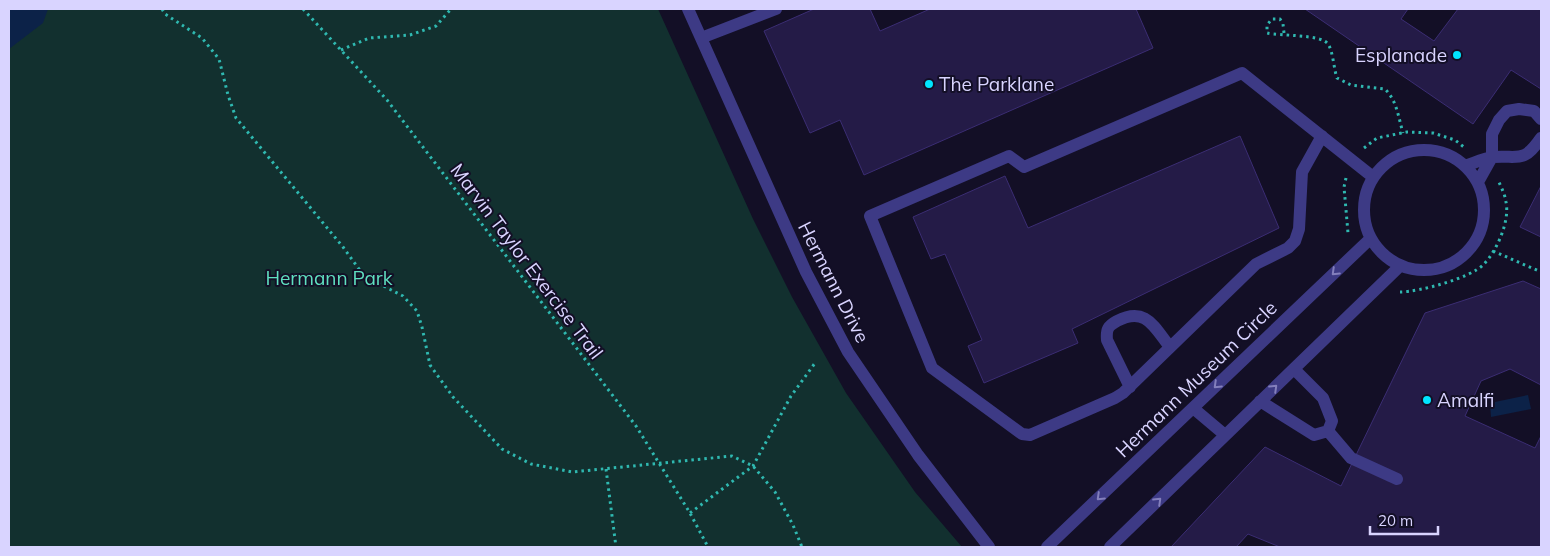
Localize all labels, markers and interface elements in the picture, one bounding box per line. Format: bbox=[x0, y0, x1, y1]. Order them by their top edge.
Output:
place label: Esplanade bbox=[1355, 43, 1447, 67]
marker: Esplanade bbox=[1451, 49, 1463, 61]
place label: The Parklane bbox=[939, 72, 1054, 96]
marker: The Parklane bbox=[923, 78, 935, 90]
street label: Marvin Taylor Exercise Trail bbox=[446, 158, 608, 364]
street label: Hermann Drive bbox=[793, 217, 875, 347]
park label: Hermann Park bbox=[265, 266, 393, 290]
one-way arrow bbox=[1331, 266, 1340, 275]
street label: Hermann Museum Circle bbox=[1110, 296, 1282, 462]
one-way arrow bbox=[1214, 379, 1223, 388]
one-way arrow bbox=[1269, 385, 1278, 394]
place label: Amalfi bbox=[1437, 388, 1494, 412]
marker: Amalfi bbox=[1421, 394, 1433, 406]
one-way arrow bbox=[1097, 491, 1106, 500]
one-way arrow bbox=[1152, 498, 1161, 507]
scale bar bbox=[1370, 504, 1438, 536]
text: 20 m bbox=[1378, 511, 1413, 530]

